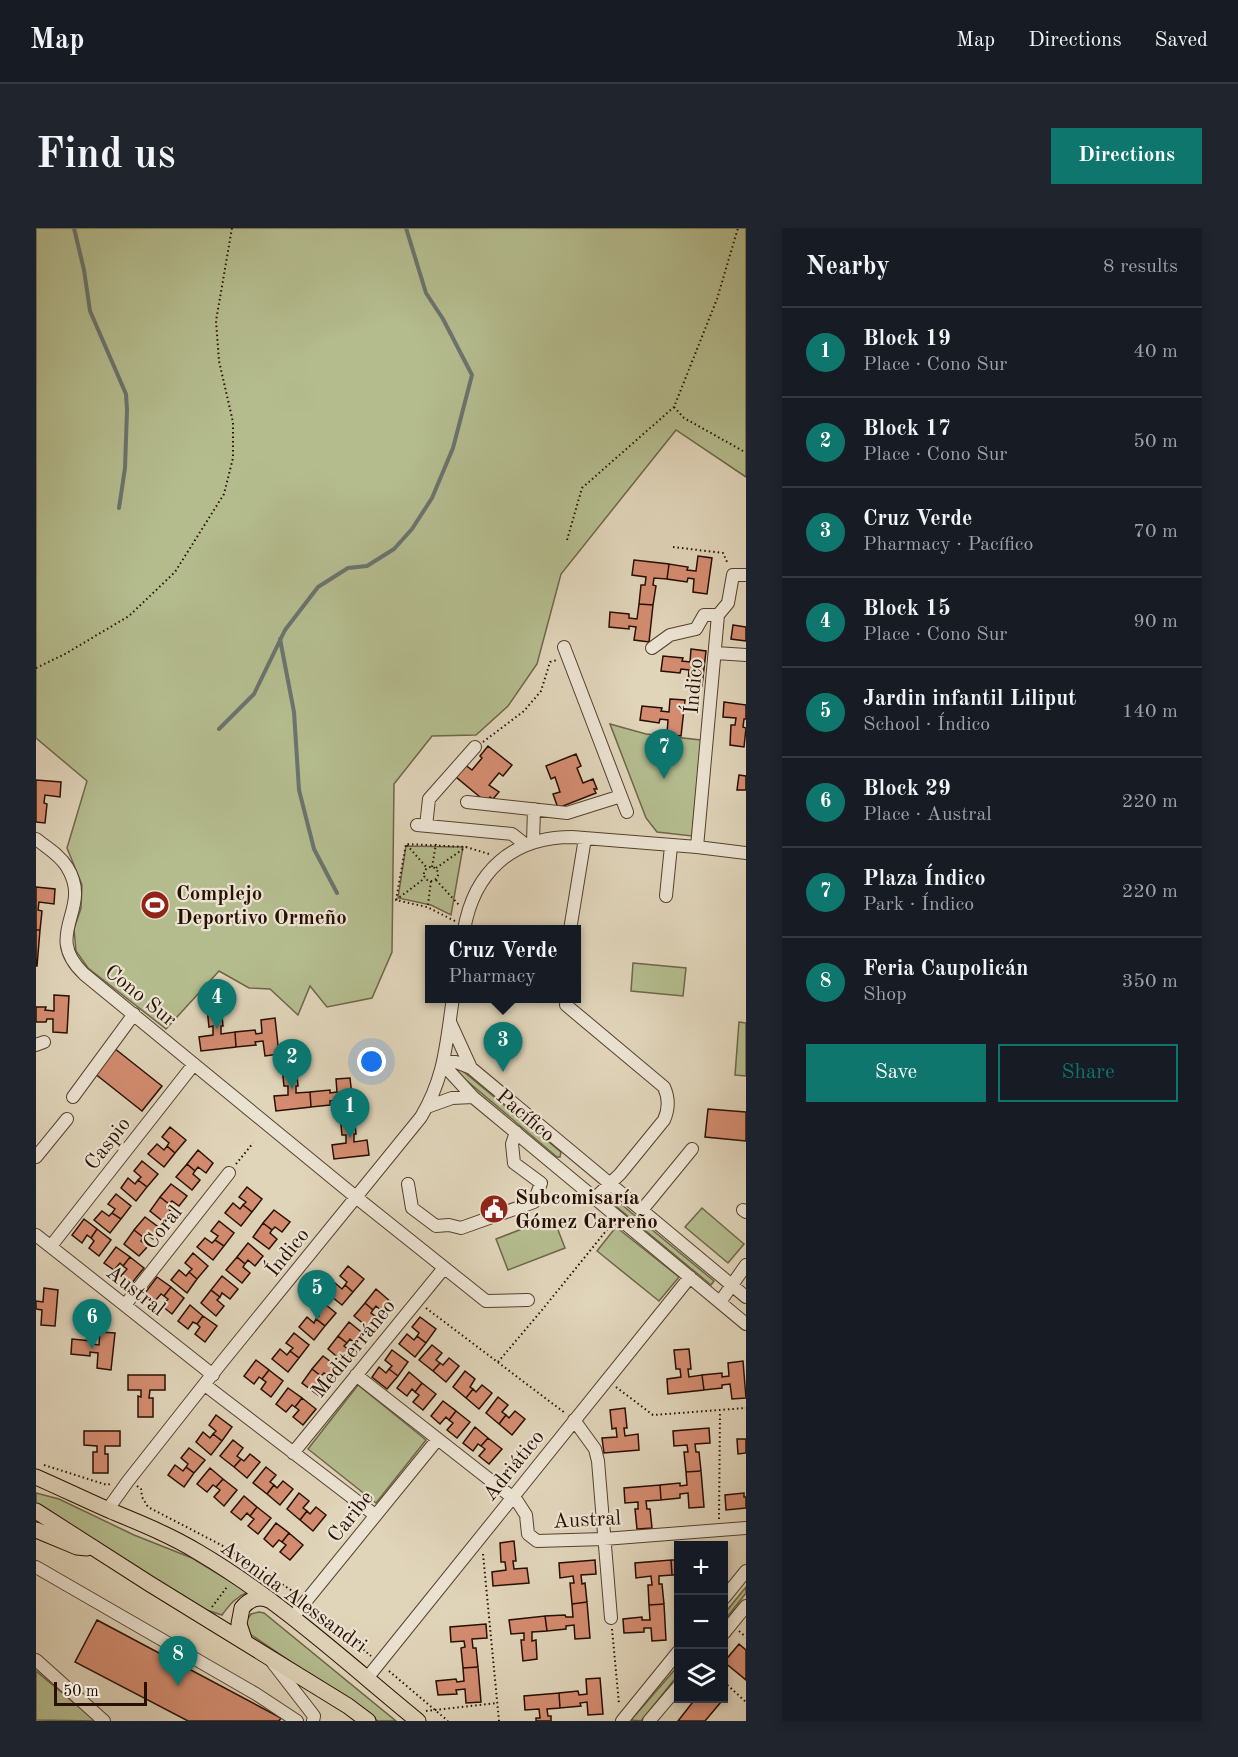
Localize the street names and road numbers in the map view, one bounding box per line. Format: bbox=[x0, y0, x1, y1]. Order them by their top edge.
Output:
street label: Índico bbox=[678, 657, 707, 715]
street label: Cono Sur bbox=[100, 961, 180, 1031]
street label: Pacífico bbox=[492, 1086, 558, 1146]
street label: Caspio bbox=[81, 1114, 135, 1174]
street label: Coral bbox=[140, 1202, 187, 1254]
street label: Índico bbox=[259, 1222, 314, 1281]
street label: Austral bbox=[102, 1262, 169, 1321]
street label: Mediterráneo bbox=[308, 1296, 400, 1402]
street label: Adriático bbox=[479, 1427, 549, 1505]
street label: Caribe bbox=[324, 1487, 378, 1547]
street label: Austral bbox=[552, 1508, 622, 1533]
street label: Avenida Alessandri bbox=[216, 1537, 370, 1657]

